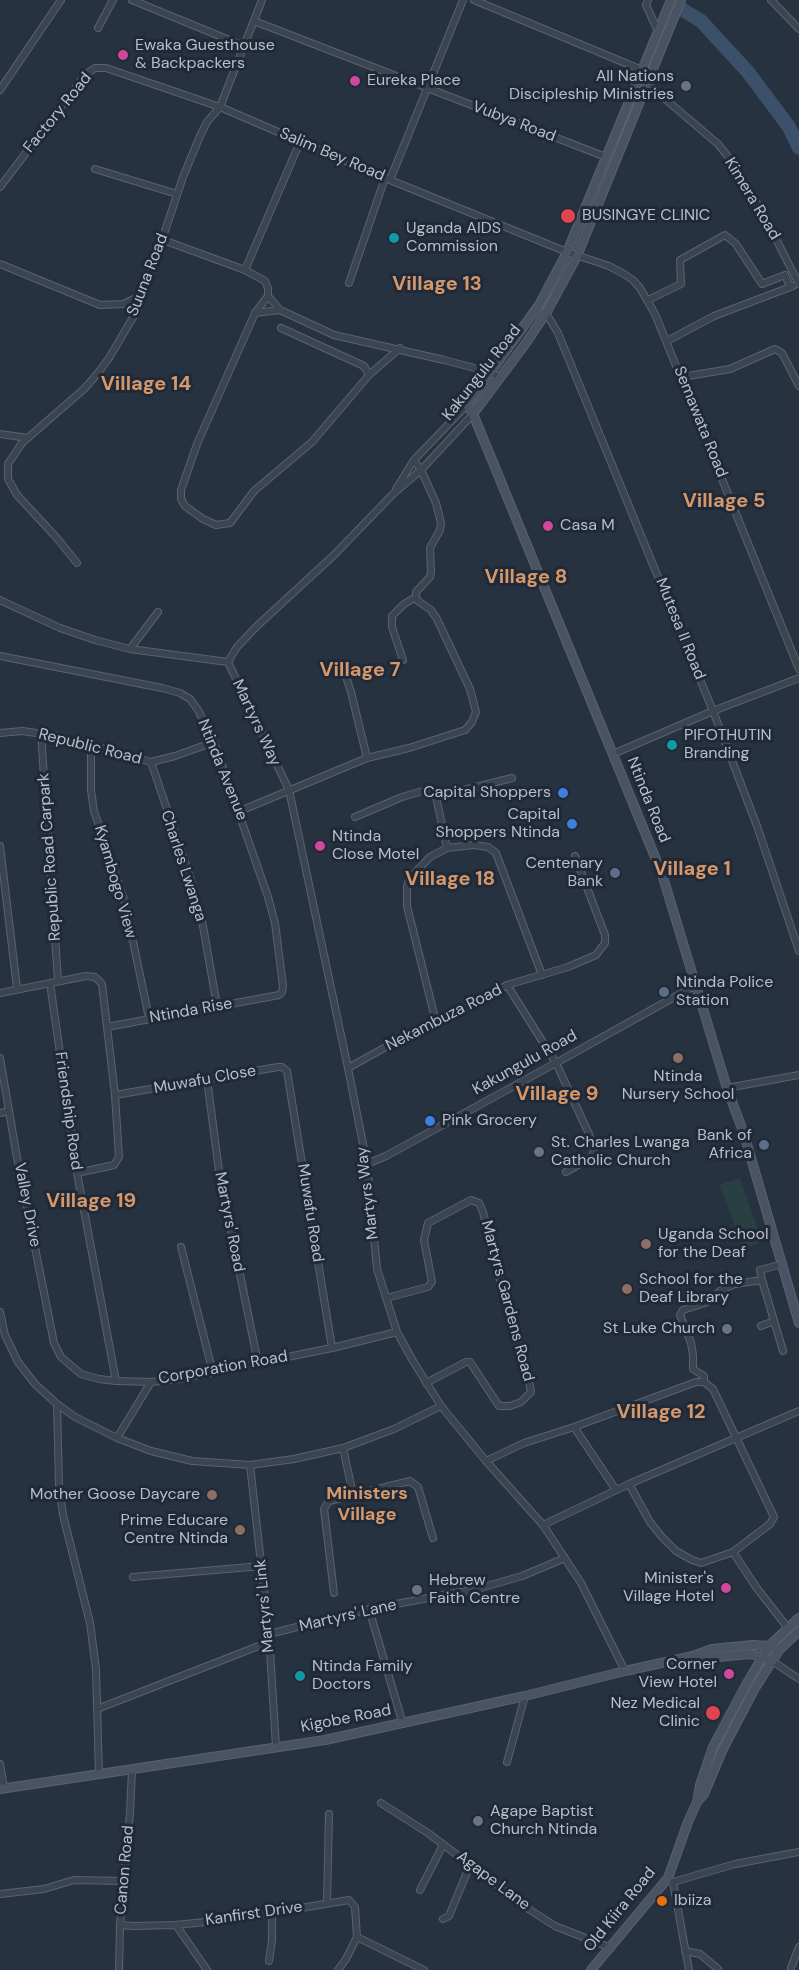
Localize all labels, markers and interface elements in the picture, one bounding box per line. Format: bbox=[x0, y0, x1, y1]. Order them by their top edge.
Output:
place label: Ewaka Guesthouse & Backpackers bbox=[135, 36, 275, 74]
marker: Ewaka Guesthouse & Backpackers bbox=[116, 48, 130, 62]
place label: All Nations Discipleship Ministries bbox=[509, 67, 674, 105]
street label: Factory Road bbox=[20, 69, 96, 157]
place label: Eureka Place bbox=[367, 71, 461, 91]
marker: Eureka Place bbox=[348, 74, 362, 88]
marker: All Nations Discipleship Ministries bbox=[679, 79, 693, 93]
street label: Vubya Road bbox=[470, 97, 558, 147]
street label: Salim Bey Road bbox=[276, 124, 388, 186]
street label: Kimera Road bbox=[720, 154, 784, 244]
place label: BUSINGYE CLINIC bbox=[582, 206, 710, 226]
marker: BUSINGYE CLINIC bbox=[559, 207, 577, 225]
place label: Uganda AIDS Commission bbox=[406, 219, 501, 257]
street label: Suuna Road bbox=[123, 231, 173, 319]
marker: Uganda AIDS Commission bbox=[387, 231, 401, 245]
district label: Village 13 bbox=[392, 273, 482, 297]
street label: Kakungulu Road bbox=[439, 321, 525, 425]
street label: Semawata Road bbox=[669, 364, 731, 480]
district label: Village 14 bbox=[101, 373, 191, 397]
district label: Village 5 bbox=[683, 490, 765, 514]
place label: Casa M bbox=[560, 516, 615, 536]
marker: Casa M bbox=[541, 519, 555, 533]
district label: Village 8 bbox=[485, 566, 567, 590]
street label: Mutesa II Road bbox=[651, 575, 709, 683]
district label: Village 7 bbox=[320, 659, 400, 683]
street label: Martyrs Way bbox=[228, 677, 284, 769]
street label: Ntinda Avenue bbox=[193, 716, 251, 824]
street label: Republic Road bbox=[37, 725, 143, 769]
place label: PIFOTHUTIN Branding bbox=[684, 726, 772, 764]
marker: PIFOTHUTIN Branding bbox=[665, 738, 679, 752]
street label: Ntinda Road bbox=[622, 754, 674, 846]
street label: Republic Road Carpark bbox=[35, 772, 65, 942]
place label: Capital Shoppers bbox=[423, 783, 551, 803]
marker: Capital Shoppers bbox=[556, 786, 570, 800]
place label: Capital Shoppers Ntinda bbox=[436, 805, 560, 843]
street label: Charles Lwanga bbox=[156, 808, 210, 924]
marker: Capital Shoppers Ntinda bbox=[565, 817, 579, 831]
street label: Kyambogo View bbox=[90, 823, 140, 941]
place label: Ntinda Close Motel bbox=[332, 827, 419, 865]
marker: Ntinda Close Motel bbox=[313, 839, 327, 853]
place label: Centenary Bank bbox=[525, 854, 603, 892]
district label: Village 1 bbox=[653, 858, 731, 882]
marker: Centenary Bank bbox=[608, 866, 622, 880]
district label: Village 18 bbox=[405, 868, 495, 892]
place label: Ntinda Police Station bbox=[676, 973, 773, 1011]
street label: Nekambuza Road bbox=[383, 980, 505, 1056]
marker: Ntinda Police Station bbox=[657, 985, 671, 999]
street label: Ntinda Rise bbox=[148, 994, 234, 1028]
street label: Kakungulu Road bbox=[469, 1026, 581, 1100]
street label: Friendship Road bbox=[50, 1051, 86, 1171]
marker: Ntinda Nursery School bbox=[671, 1051, 685, 1065]
street label: Muwafu Close bbox=[152, 1062, 258, 1098]
place label: Ntinda Nursery School bbox=[622, 1067, 734, 1105]
district label: Village 9 bbox=[516, 1083, 598, 1107]
place label: Pink Grocery bbox=[442, 1111, 537, 1131]
marker: Pink Grocery bbox=[423, 1114, 437, 1128]
place label: Bank of Africa bbox=[697, 1126, 752, 1164]
place label: St. Charles Lwanga Catholic Church bbox=[551, 1133, 690, 1171]
marker: Bank of Africa bbox=[757, 1138, 771, 1152]
street label: Martyrs Way bbox=[353, 1145, 383, 1241]
marker: St. Charles Lwanga Catholic Church bbox=[532, 1145, 546, 1159]
street label: Valley Drive bbox=[9, 1161, 45, 1249]
street label: Muwafu Road bbox=[293, 1162, 327, 1264]
street label: Martyrs' Road bbox=[210, 1170, 248, 1274]
district label: Village 19 bbox=[46, 1190, 136, 1214]
street label: Martyrs Gardens Road bbox=[476, 1218, 538, 1384]
place label: Uganda School for the Deaf bbox=[658, 1225, 768, 1263]
marker: Uganda School for the Deaf bbox=[639, 1237, 653, 1251]
place label: School for the Deaf Library bbox=[639, 1270, 743, 1308]
marker: School for the Deaf Library bbox=[620, 1282, 634, 1296]
place label: St Luke Church bbox=[603, 1319, 715, 1339]
marker: St Luke Church bbox=[720, 1322, 734, 1336]
street label: Corporation Road bbox=[157, 1347, 289, 1389]
district label: Village 12 bbox=[616, 1401, 706, 1425]
district label: Ministers Village bbox=[326, 1483, 408, 1526]
place label: Mother Goose Daycare bbox=[30, 1485, 200, 1505]
marker: Mother Goose Daycare bbox=[205, 1488, 219, 1502]
place label: Prime Educare Centre Ntinda bbox=[121, 1511, 228, 1549]
marker: Prime Educare Centre Ntinda bbox=[233, 1523, 247, 1537]
street label: Martyrs' Link bbox=[251, 1559, 279, 1653]
place label: Minister's Village Hotel bbox=[623, 1569, 714, 1607]
place label: Hebrew Faith Centre bbox=[429, 1571, 520, 1609]
marker: Minister's Village Hotel bbox=[719, 1581, 733, 1595]
marker: Hebrew Faith Centre bbox=[410, 1583, 424, 1597]
street label: Martyrs' Lane bbox=[297, 1595, 399, 1637]
place label: Corner View Hotel bbox=[638, 1655, 717, 1693]
place label: Ntinda Family Doctors bbox=[312, 1657, 413, 1695]
marker: Corner View Hotel bbox=[722, 1667, 736, 1681]
marker: Ntinda Family Doctors bbox=[293, 1669, 307, 1683]
place label: Nez Medical Clinic bbox=[610, 1694, 700, 1732]
street label: Kigobe Road bbox=[299, 1701, 393, 1737]
marker: Nez Medical Clinic bbox=[704, 1704, 722, 1722]
place label: Agape Baptist Church Ntinda bbox=[490, 1802, 597, 1840]
marker: Agape Baptist Church Ntinda bbox=[471, 1814, 485, 1828]
street label: Canon Road bbox=[112, 1825, 138, 1915]
street label: Agape Lane bbox=[452, 1847, 534, 1915]
street label: Old Kiira Road bbox=[580, 1864, 660, 1956]
place label: Ibiiza bbox=[674, 1891, 711, 1911]
marker: Ibiiza bbox=[655, 1894, 669, 1908]
street label: Kanfirst Drive bbox=[204, 1898, 304, 1930]

